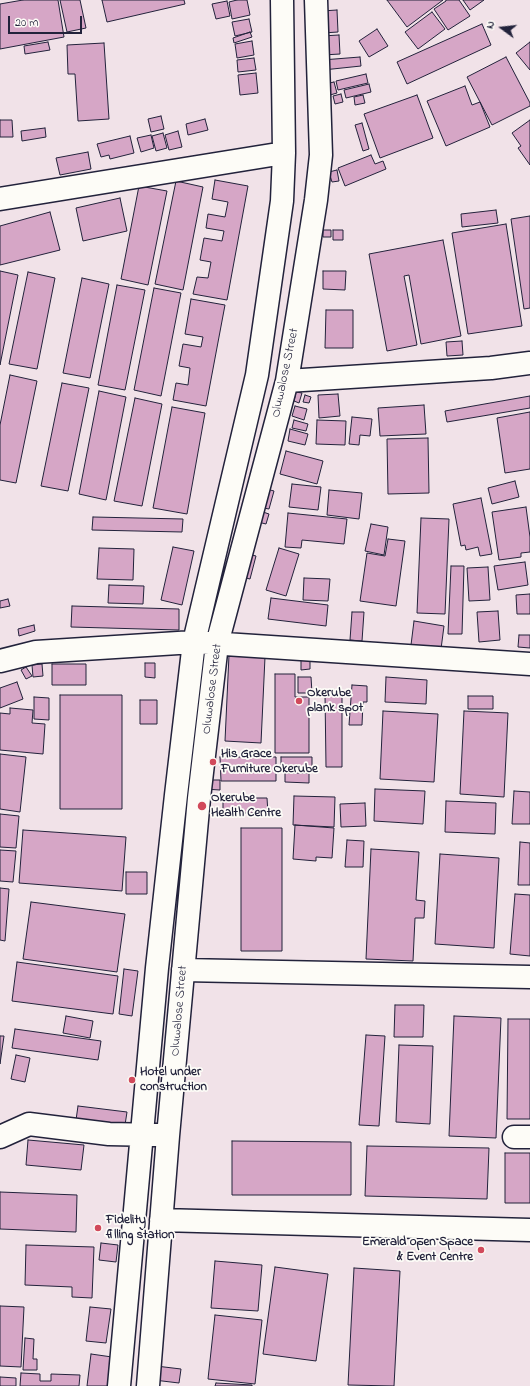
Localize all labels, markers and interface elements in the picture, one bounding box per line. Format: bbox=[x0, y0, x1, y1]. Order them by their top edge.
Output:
scale bar bbox=[10, 8, 84, 34]
north arrow bbox=[482, 8, 522, 48]
text: 20 m bbox=[15, 14, 38, 32]
text: N bbox=[482, 19, 499, 31]
street label: Oluwalose Street bbox=[269, 327, 303, 419]
street label: Oluwalose Street bbox=[200, 643, 226, 735]
place label: Okerube plank spot bbox=[307, 686, 363, 717]
marker: Okerube plank spot bbox=[294, 696, 304, 706]
place label: His Grace Furniture Okerube bbox=[221, 747, 318, 778]
marker: His Grace Furniture Okerube bbox=[208, 757, 218, 767]
place label: Okerube Health Centre bbox=[211, 791, 281, 822]
marker: Okerube Health Centre bbox=[196, 800, 208, 812]
street label: Oluwalose Street bbox=[168, 965, 192, 1057]
place label: Hotel under construction bbox=[140, 1065, 207, 1096]
marker: Hotel under construction bbox=[127, 1075, 137, 1085]
place label: Fidelity filling station bbox=[106, 1213, 174, 1244]
marker: Fidelity filling station bbox=[93, 1223, 103, 1233]
place label: Emerald open Space & Event Centre bbox=[362, 1235, 473, 1266]
marker: Emerald open Space & Event Centre bbox=[476, 1245, 486, 1255]

